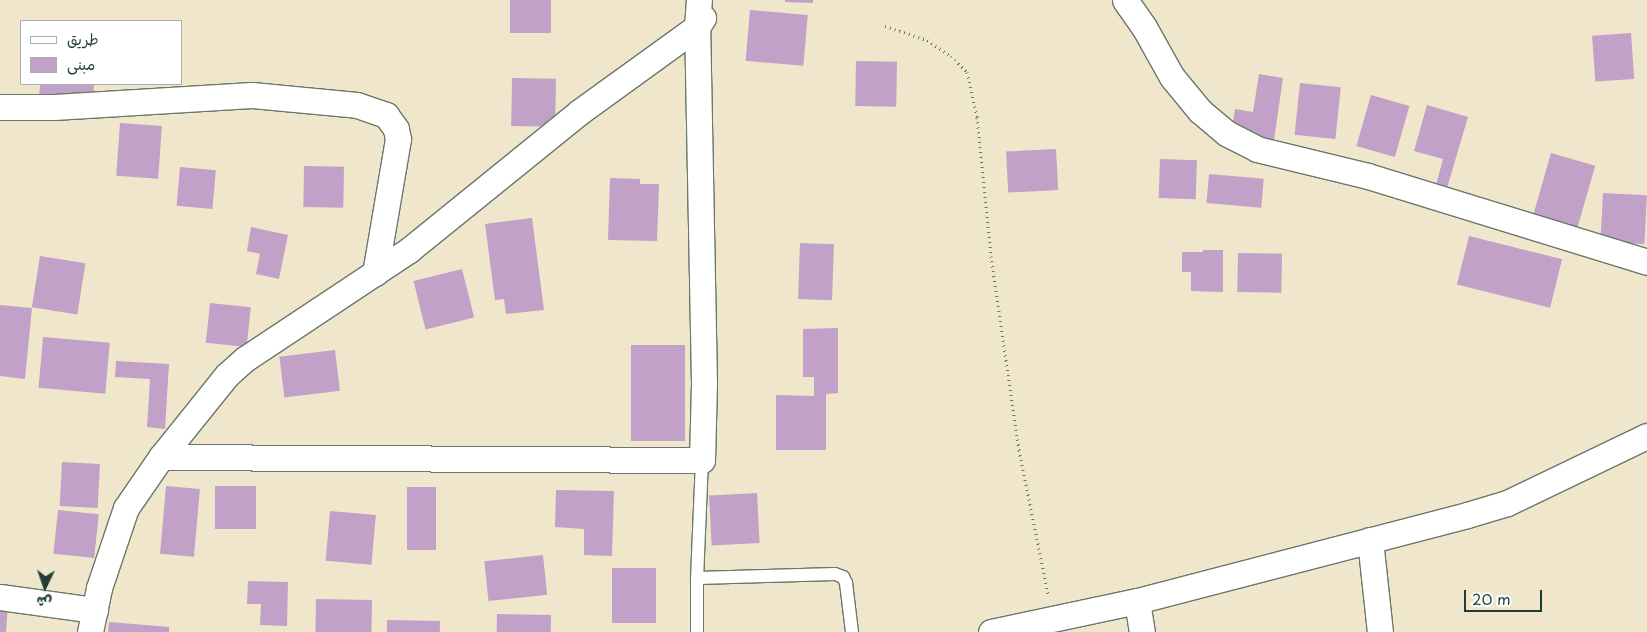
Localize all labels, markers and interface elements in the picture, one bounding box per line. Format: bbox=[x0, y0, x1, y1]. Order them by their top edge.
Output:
legend bbox=[20, 20, 182, 85]
text: طريق bbox=[67, 27, 99, 50]
text: مبنى bbox=[67, 52, 95, 75]
north arrow bbox=[20, 562, 70, 612]
scale bar bbox=[1467, 580, 1544, 612]
text: 20 m bbox=[1472, 587, 1511, 610]
text: ش bbox=[36, 592, 52, 613]

